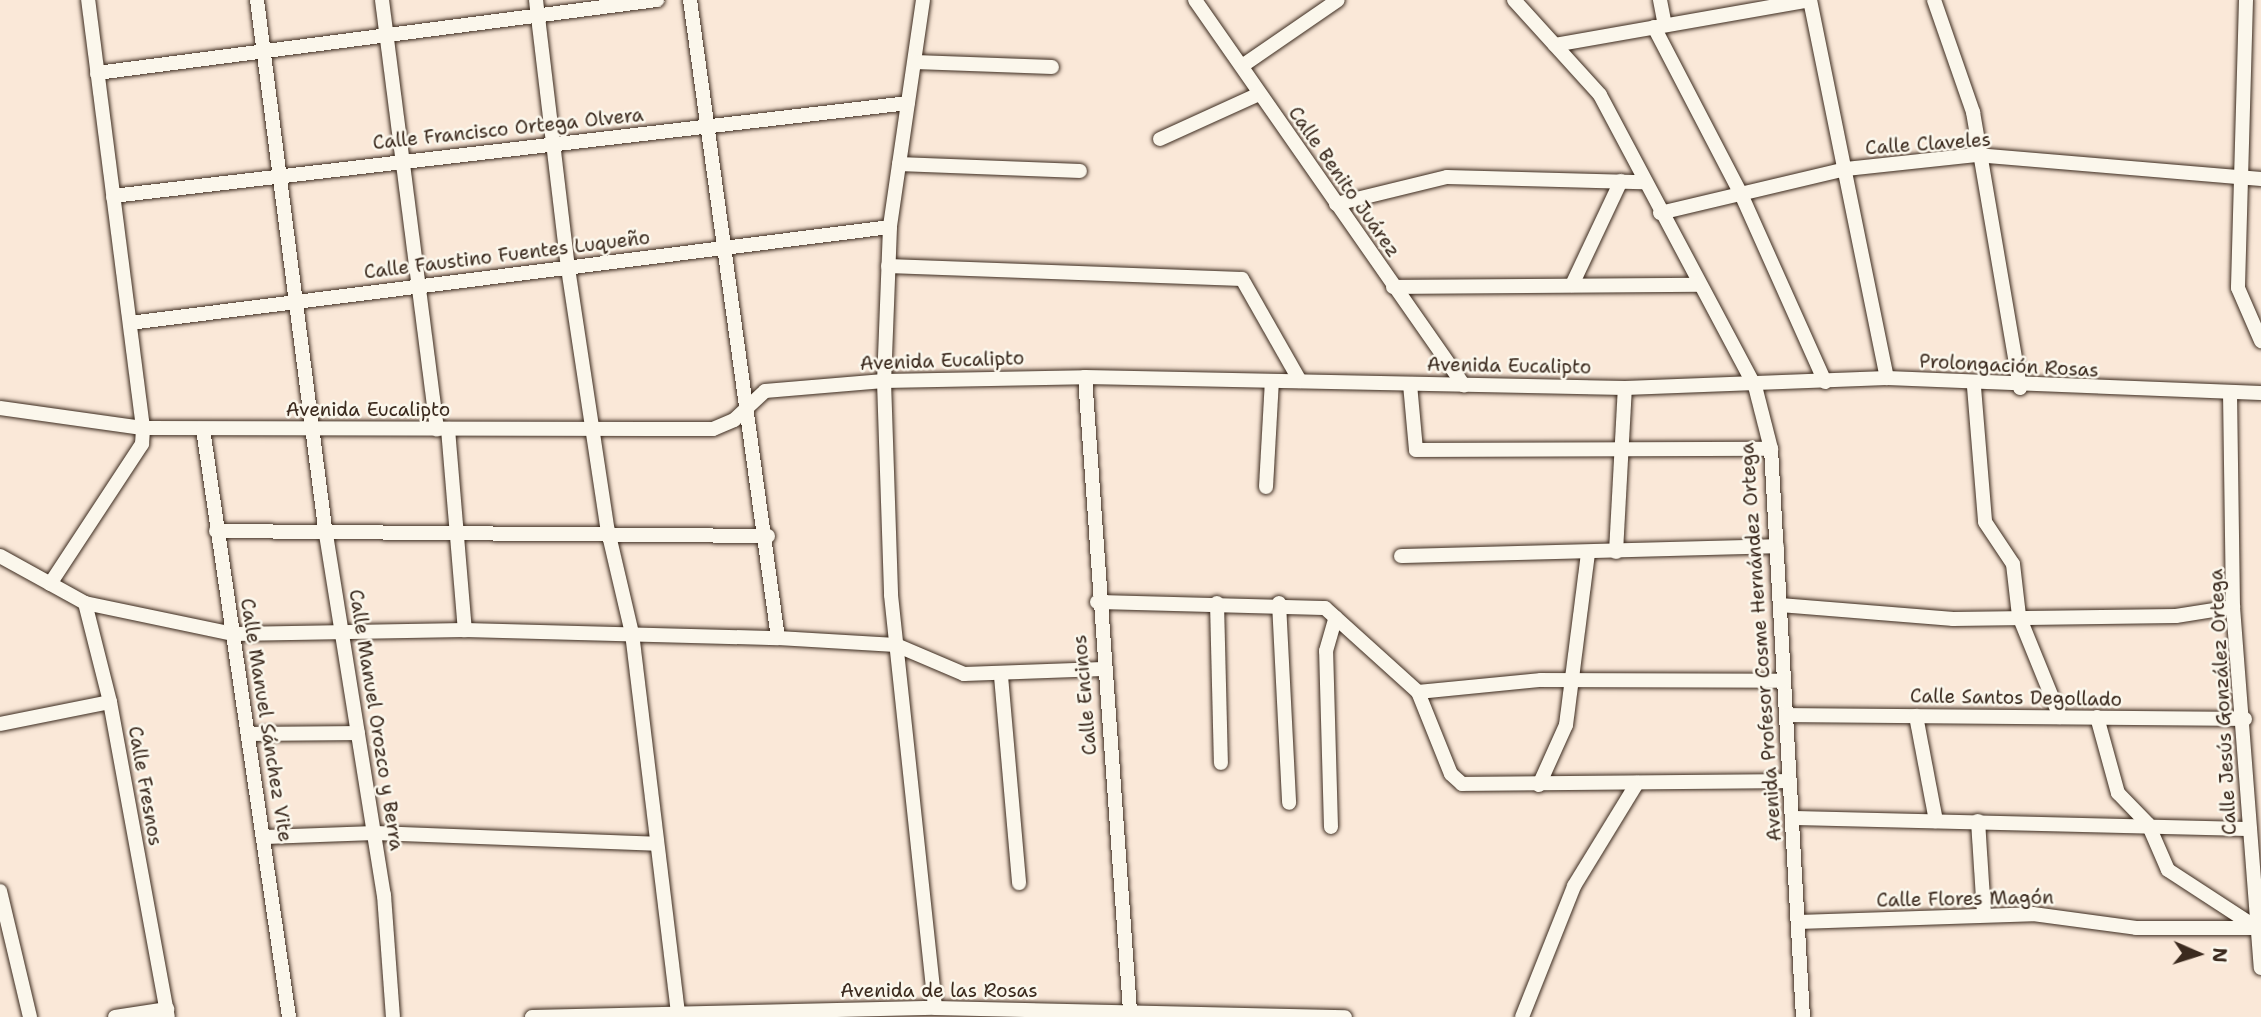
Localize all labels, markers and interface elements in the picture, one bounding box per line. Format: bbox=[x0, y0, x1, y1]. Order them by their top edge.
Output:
street label: Calle Benito Juárez bbox=[1283, 102, 1405, 262]
street label: Calle Francisco Ortega Olvera bbox=[372, 103, 644, 155]
street label: Calle Claveles bbox=[1864, 128, 1992, 160]
street label: Calle Faustino Fuentes Luqueño bbox=[363, 226, 651, 284]
street label: Avenida Eucalipto bbox=[859, 347, 1025, 375]
street label: Prolongación Rosas bbox=[1919, 350, 2099, 382]
street label: Avenida Eucalipto bbox=[1427, 353, 1591, 379]
street label: Avenida Eucalipto bbox=[286, 399, 450, 421]
street label: Avenida Profesor Cosme Hernández Ortega bbox=[1736, 442, 1786, 842]
street label: Calle Jesús González Ortega bbox=[2205, 568, 2241, 836]
street label: Calle Manuel Orozco y Berra bbox=[344, 588, 408, 852]
street label: Calle Manuel Sánchez Vite bbox=[235, 597, 297, 843]
street label: Calle Encinos bbox=[1068, 634, 1102, 756]
street label: Calle Santos Degollado bbox=[1910, 685, 2122, 711]
street label: Calle Fresnos bbox=[123, 724, 167, 848]
street label: Calle Flores Magón bbox=[1876, 886, 2054, 912]
north arrow bbox=[2163, 919, 2233, 989]
text: N bbox=[2207, 947, 2232, 963]
street label: Avenida de las Rosas bbox=[840, 980, 1038, 1002]

